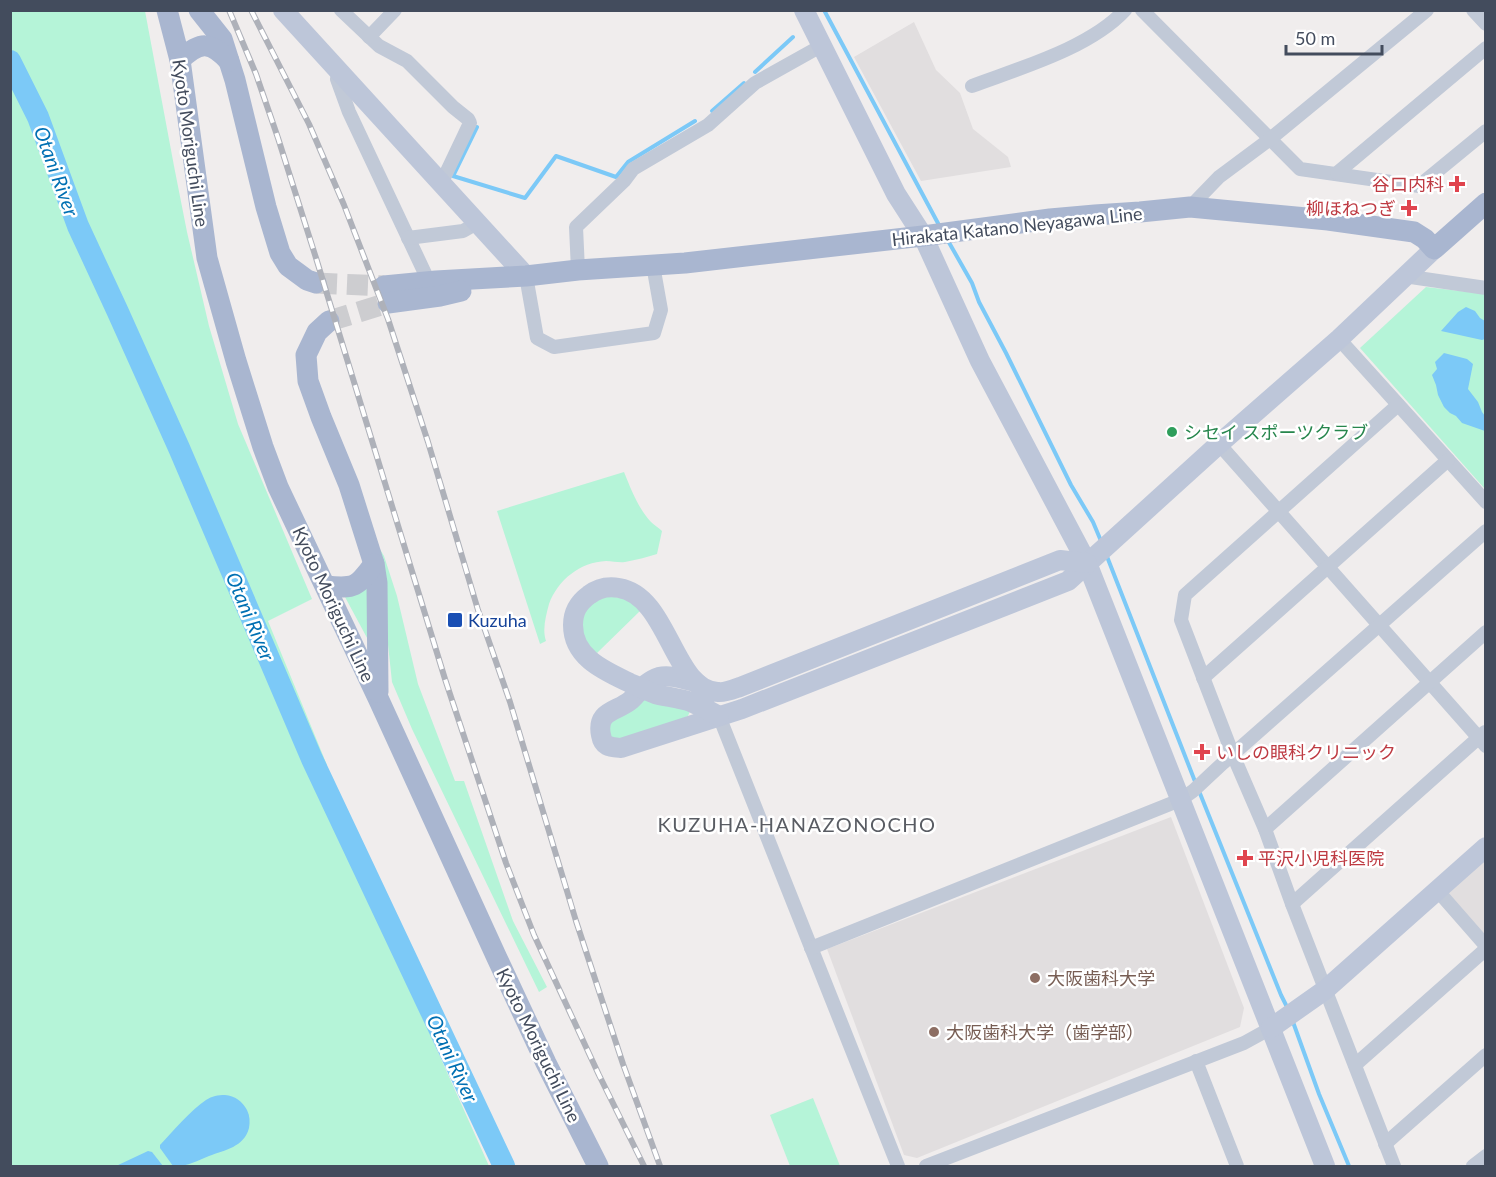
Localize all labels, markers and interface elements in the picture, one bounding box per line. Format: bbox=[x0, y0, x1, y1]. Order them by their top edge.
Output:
scale bar bbox=[1286, 18, 1382, 56]
text: 50 m bbox=[1295, 27, 1335, 49]
street label: Kyoto Moriguchi Line bbox=[168, 58, 214, 228]
water label: Otani River bbox=[30, 123, 85, 220]
place label: 谷口内科 bbox=[1372, 173, 1444, 195]
marker: 谷口内科 bbox=[1448, 175, 1466, 193]
place label: 柳ほねつぎ bbox=[1306, 197, 1396, 219]
marker: 柳ほねつぎ bbox=[1400, 199, 1418, 217]
street label: Hirakata Katano Neyagawa Line bbox=[891, 202, 1143, 250]
place label: シセイ スポーツクラブ bbox=[1184, 421, 1368, 443]
marker: シセイ スポーツクラブ bbox=[1165, 425, 1179, 439]
street label: Kyoto Moriguchi Line bbox=[288, 523, 380, 685]
water label: Otani River bbox=[222, 568, 281, 665]
place label: Kuzuha bbox=[468, 609, 527, 631]
marker: Kuzuha bbox=[446, 611, 464, 629]
place label: いしの眼科クリニック bbox=[1216, 741, 1396, 763]
marker: いしの眼科クリニック bbox=[1193, 743, 1211, 761]
district label: KUZUHA-HANAZONOCHO bbox=[657, 812, 937, 836]
place label: 平沢小児科医院 bbox=[1258, 847, 1384, 869]
marker: 平沢小児科医院 bbox=[1236, 849, 1254, 867]
street label: Kyoto Moriguchi Line bbox=[492, 964, 586, 1126]
place label: 大阪歯科大学 bbox=[1047, 967, 1155, 989]
marker: 大阪歯科大学 bbox=[1028, 971, 1042, 985]
water label: Otani River bbox=[422, 1010, 484, 1107]
place label: 大阪歯科大学（歯学部） bbox=[946, 1021, 1144, 1043]
marker: 大阪歯科大学（歯学部） bbox=[927, 1025, 941, 1039]

